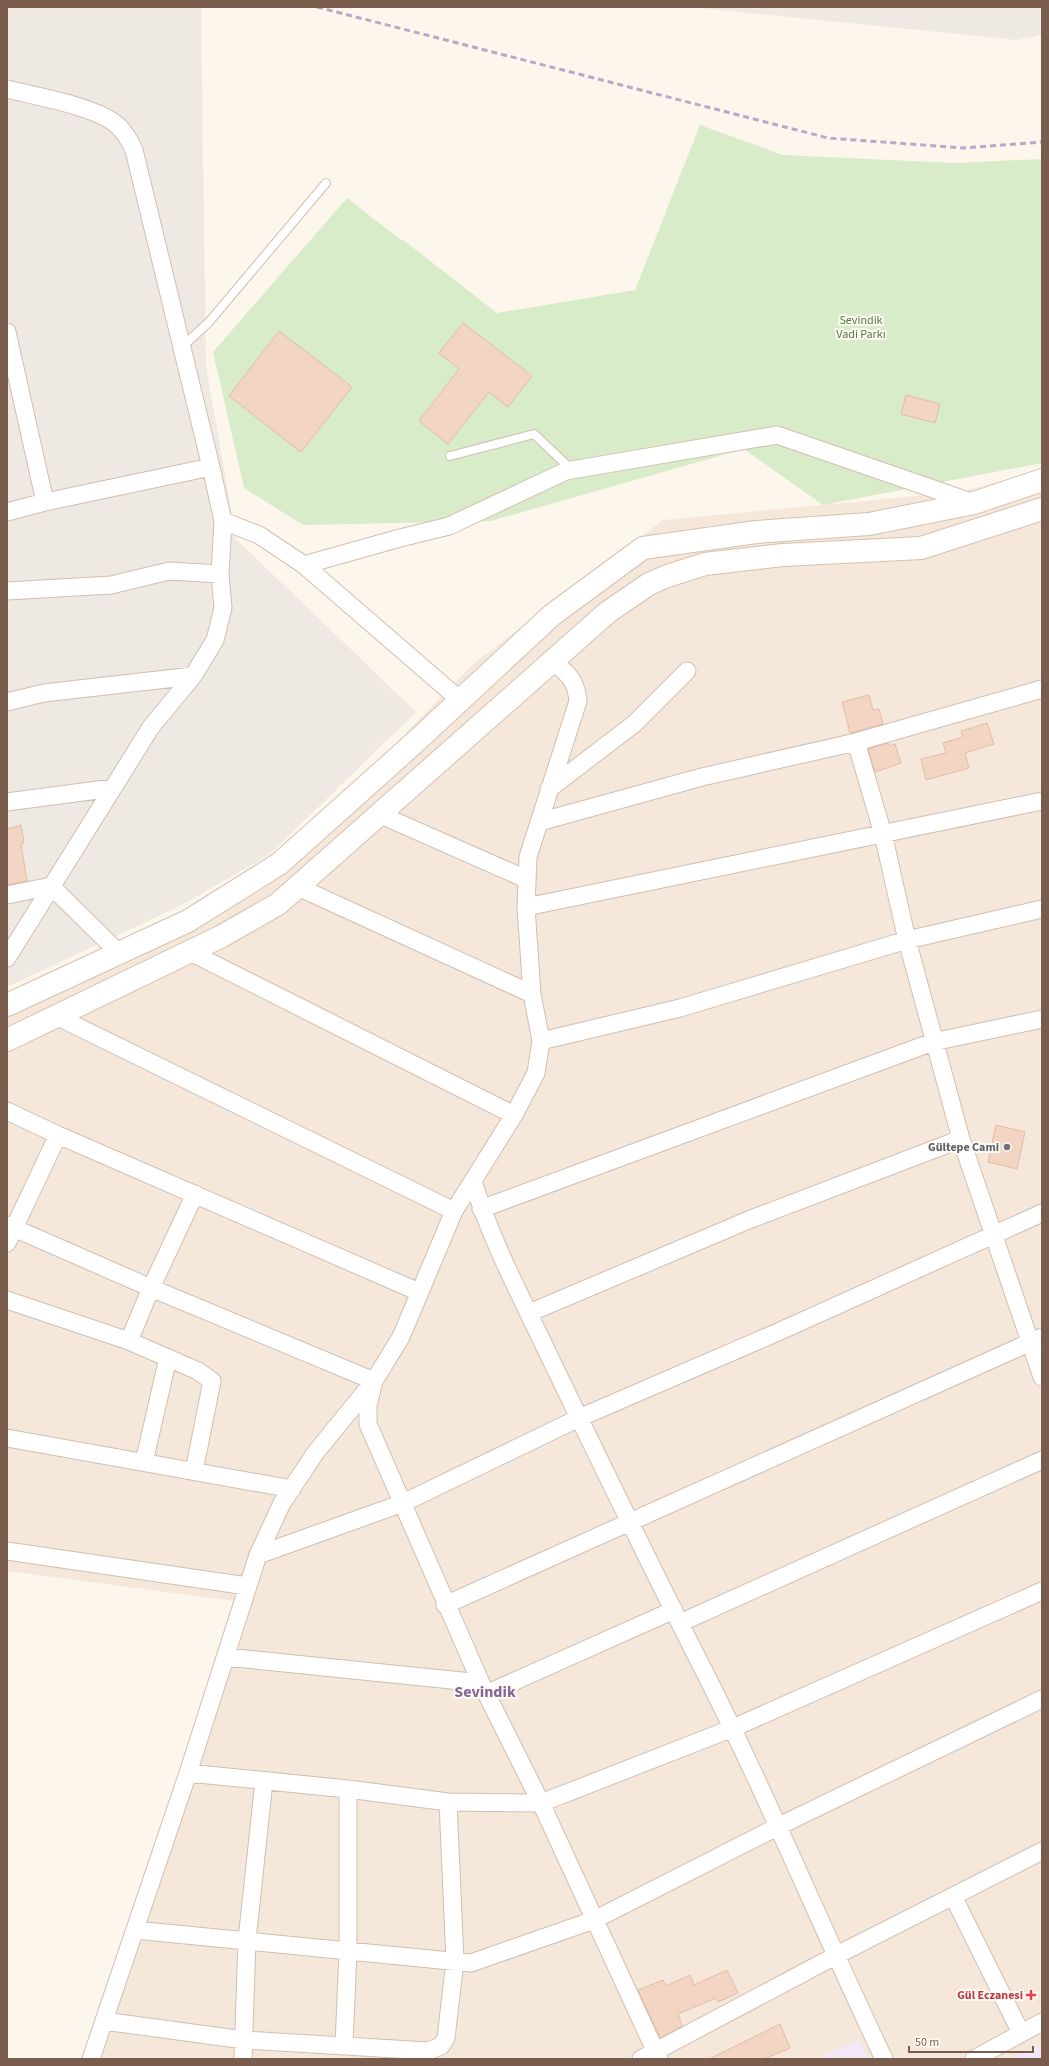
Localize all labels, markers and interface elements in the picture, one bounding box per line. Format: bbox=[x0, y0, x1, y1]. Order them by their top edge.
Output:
park label: Sevindik Vadi Parkı bbox=[836, 312, 886, 343]
place label: Gültepe Cami bbox=[928, 1139, 999, 1156]
marker: Gültepe Cami bbox=[1002, 1142, 1012, 1152]
district label: Sevindik bbox=[454, 1681, 516, 1703]
place label: Gül Eczanesi bbox=[957, 1987, 1023, 2004]
marker: Gül Eczanesi bbox=[1026, 1990, 1036, 2000]
scale bar bbox=[909, 2028, 1033, 2054]
text: 50 m bbox=[915, 2034, 939, 2051]

